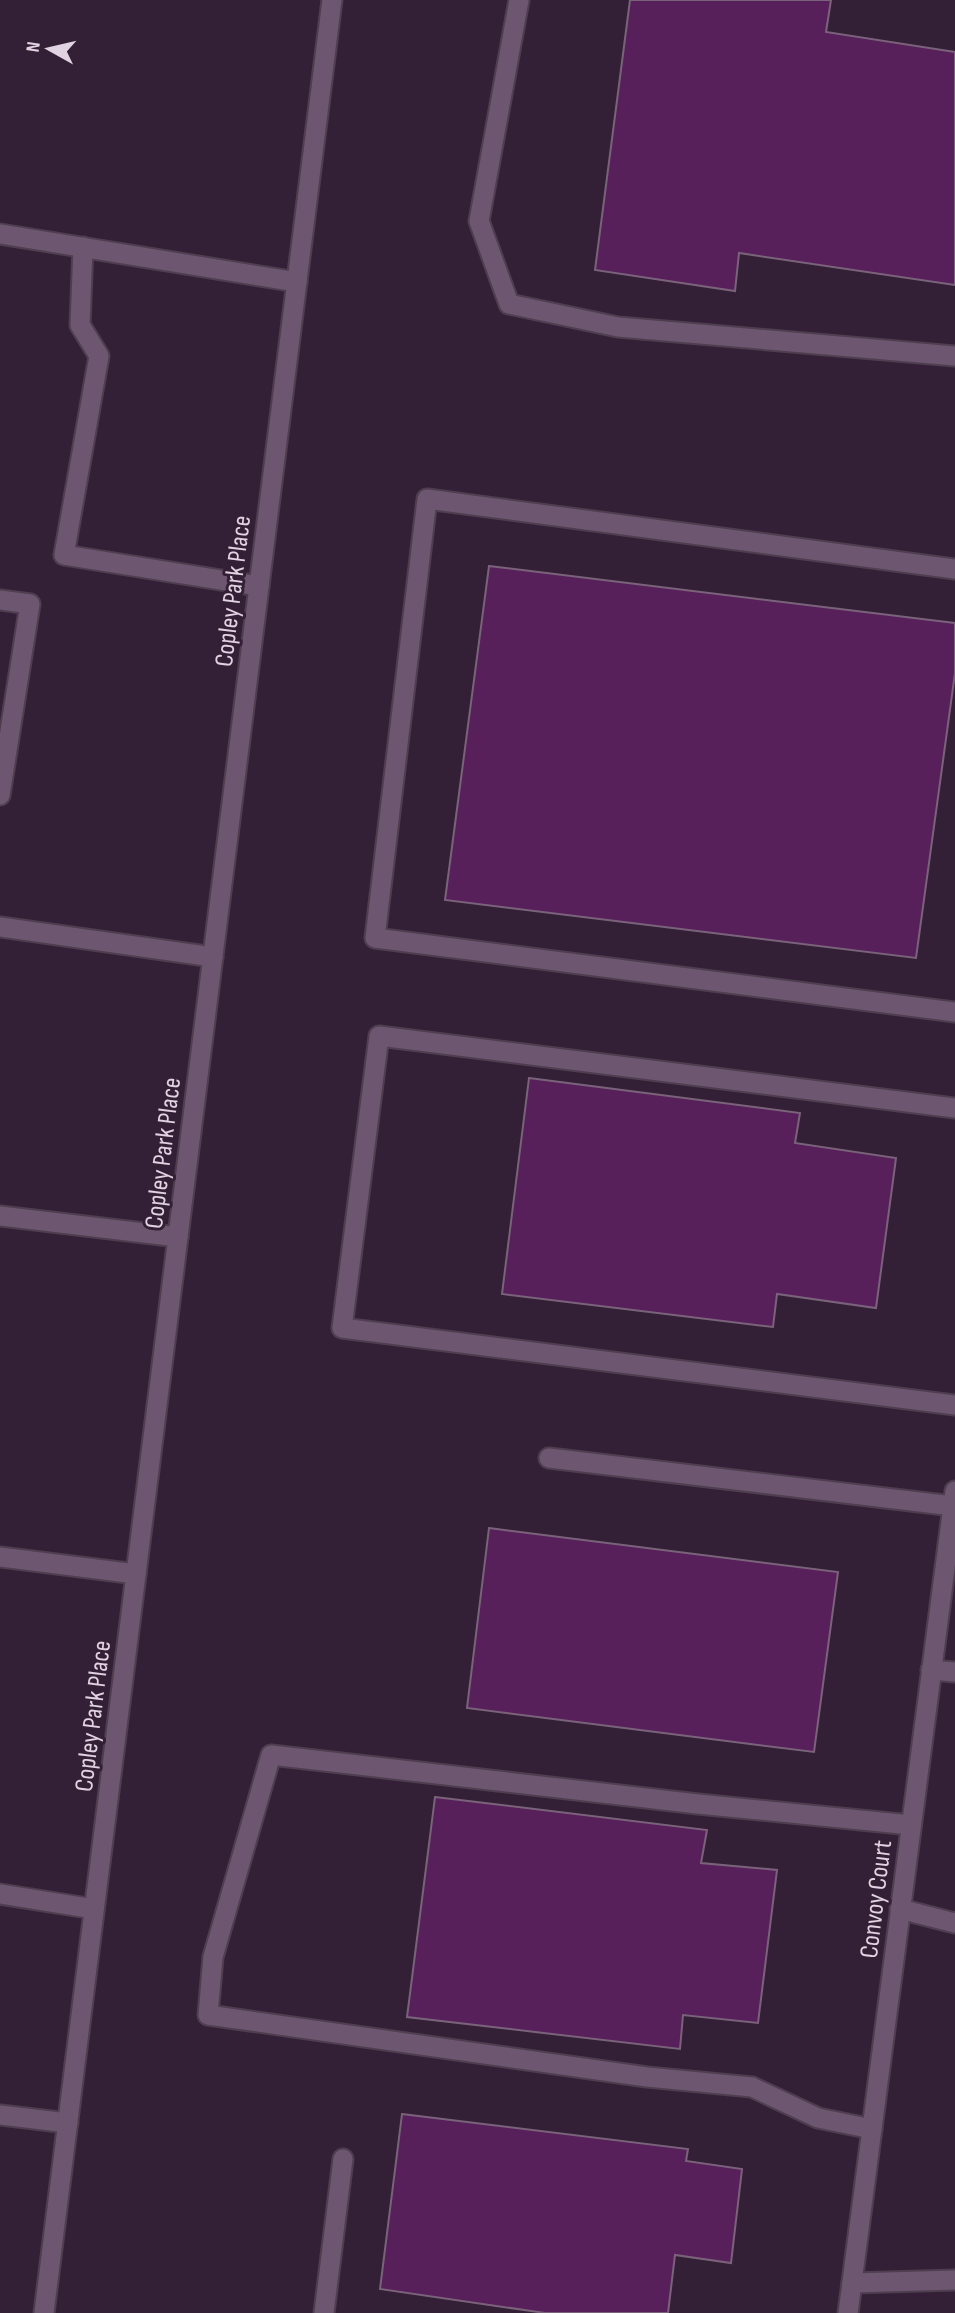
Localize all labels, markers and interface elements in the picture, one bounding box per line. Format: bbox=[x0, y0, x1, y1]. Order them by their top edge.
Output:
north arrow bbox=[14, 14, 84, 84]
text: N bbox=[22, 40, 46, 53]
street label: Copley Park Place bbox=[209, 514, 258, 668]
street label: Copley Park Place bbox=[139, 1076, 188, 1230]
street label: Copley Park Place bbox=[69, 1639, 118, 1793]
street label: Convoy Court bbox=[854, 1838, 899, 1960]

